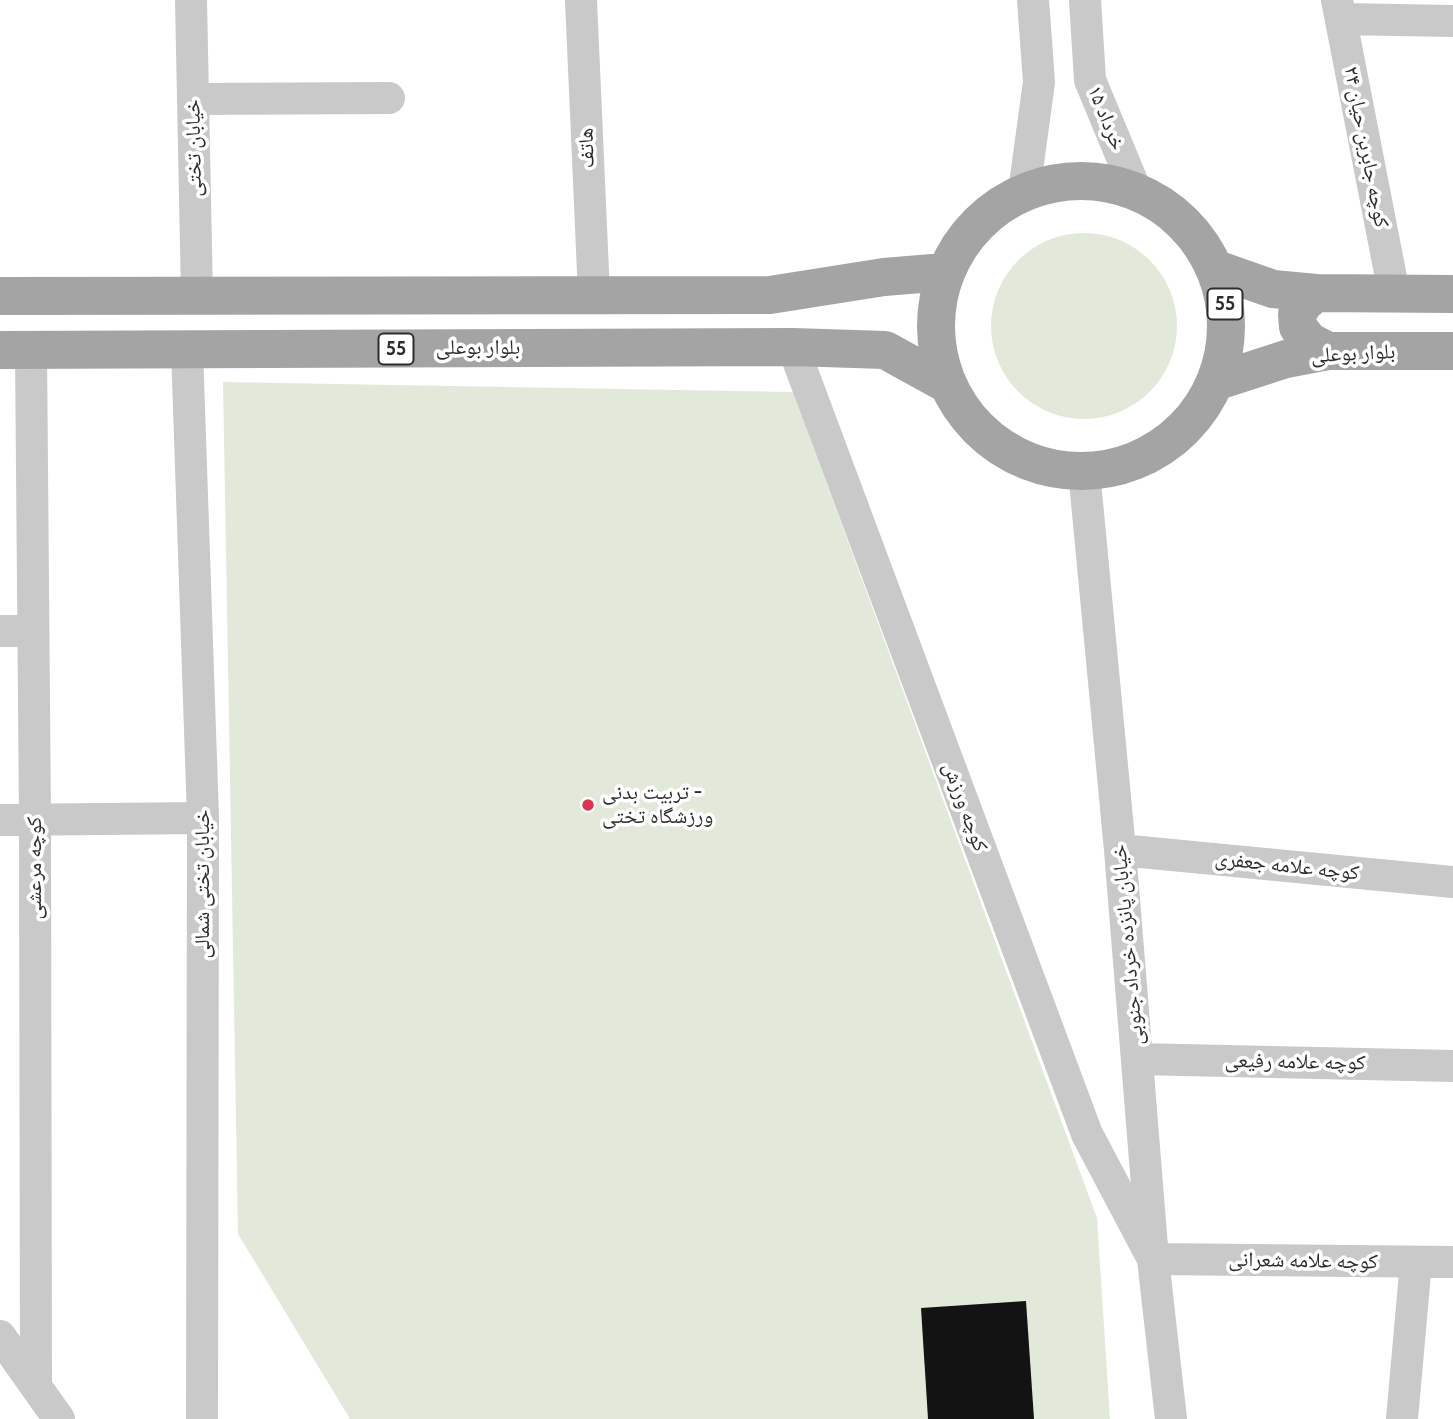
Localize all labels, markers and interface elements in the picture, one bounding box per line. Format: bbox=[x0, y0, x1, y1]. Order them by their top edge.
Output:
street label: کوچه جابربن حیان ۲۴ bbox=[1338, 64, 1394, 230]
street label: ۱۵ خرداد bbox=[1082, 82, 1130, 154]
street label: خیابان تختی bbox=[181, 99, 207, 197]
street label: هاتف bbox=[574, 127, 600, 169]
road number: 55 bbox=[1208, 288, 1242, 320]
road number: 55 bbox=[378, 334, 414, 364]
street label: بلوار بوعلی bbox=[436, 335, 520, 361]
street label: بلوار بوعلی bbox=[1310, 339, 1396, 369]
street label: کوچه ورزش bbox=[937, 759, 993, 855]
place label: تربیت بدنی - ورزشگاه تختی bbox=[602, 780, 713, 830]
marker: تربیت بدنی - ورزشگاه تختی bbox=[580, 797, 596, 813]
street label: خیابان تختی شمالی bbox=[190, 810, 216, 958]
street label: کوچه مرعشی bbox=[22, 816, 48, 920]
street label: خیابان پانزده خرداد جنوبی bbox=[1107, 843, 1149, 1047]
street label: کوچه علامه جعفری bbox=[1214, 846, 1360, 886]
street label: کوچه علامه رفیعی bbox=[1224, 1048, 1366, 1076]
street label: کوچه علامه شعرانی bbox=[1228, 1247, 1378, 1275]

